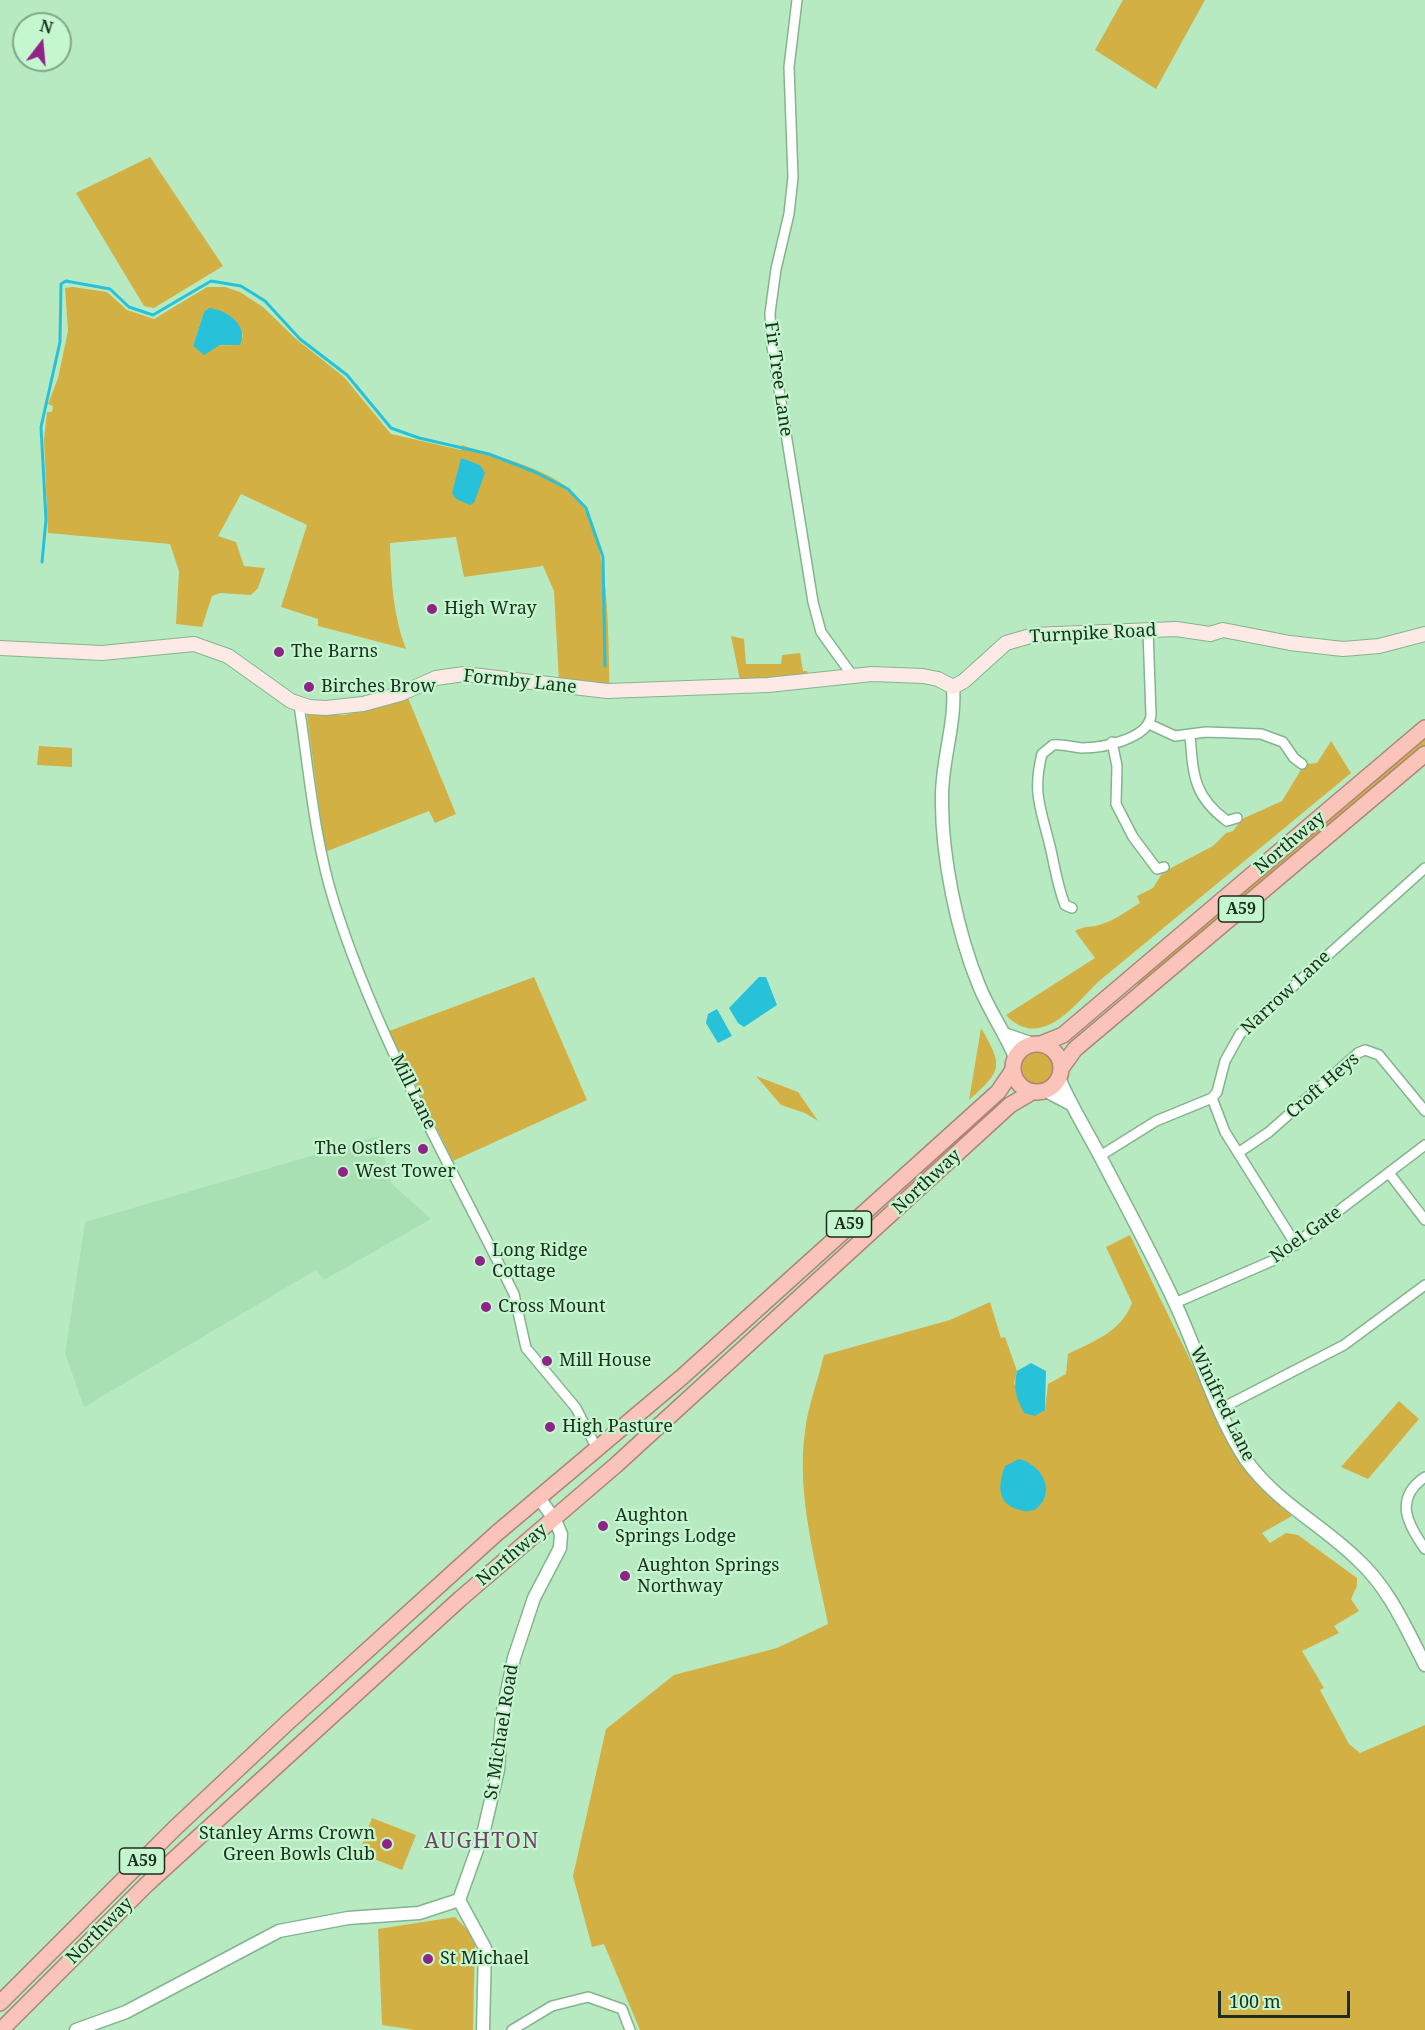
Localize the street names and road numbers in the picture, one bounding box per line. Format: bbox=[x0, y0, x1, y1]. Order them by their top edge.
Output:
street label: Fir Tree Lane bbox=[759, 320, 797, 438]
street label: Turnpike Road bbox=[1029, 620, 1157, 648]
street label: Formby Lane bbox=[462, 665, 578, 699]
street label: Northway bbox=[1250, 807, 1330, 879]
road number: A59 bbox=[1218, 896, 1264, 922]
street label: Narrow Lane bbox=[1237, 946, 1335, 1040]
street label: Croft Heys bbox=[1282, 1048, 1364, 1124]
street label: Mill Lane bbox=[386, 1051, 440, 1133]
street label: Northway bbox=[888, 1145, 966, 1219]
street label: Noel Gate bbox=[1266, 1202, 1346, 1268]
road number: A59 bbox=[826, 1211, 872, 1237]
street label: Winifred Lane bbox=[1185, 1343, 1259, 1465]
street label: Northway bbox=[472, 1519, 552, 1591]
street label: St Michael Road bbox=[481, 1663, 523, 1801]
road number: A59 bbox=[120, 1848, 164, 1874]
street label: Northway bbox=[62, 1893, 138, 1969]

